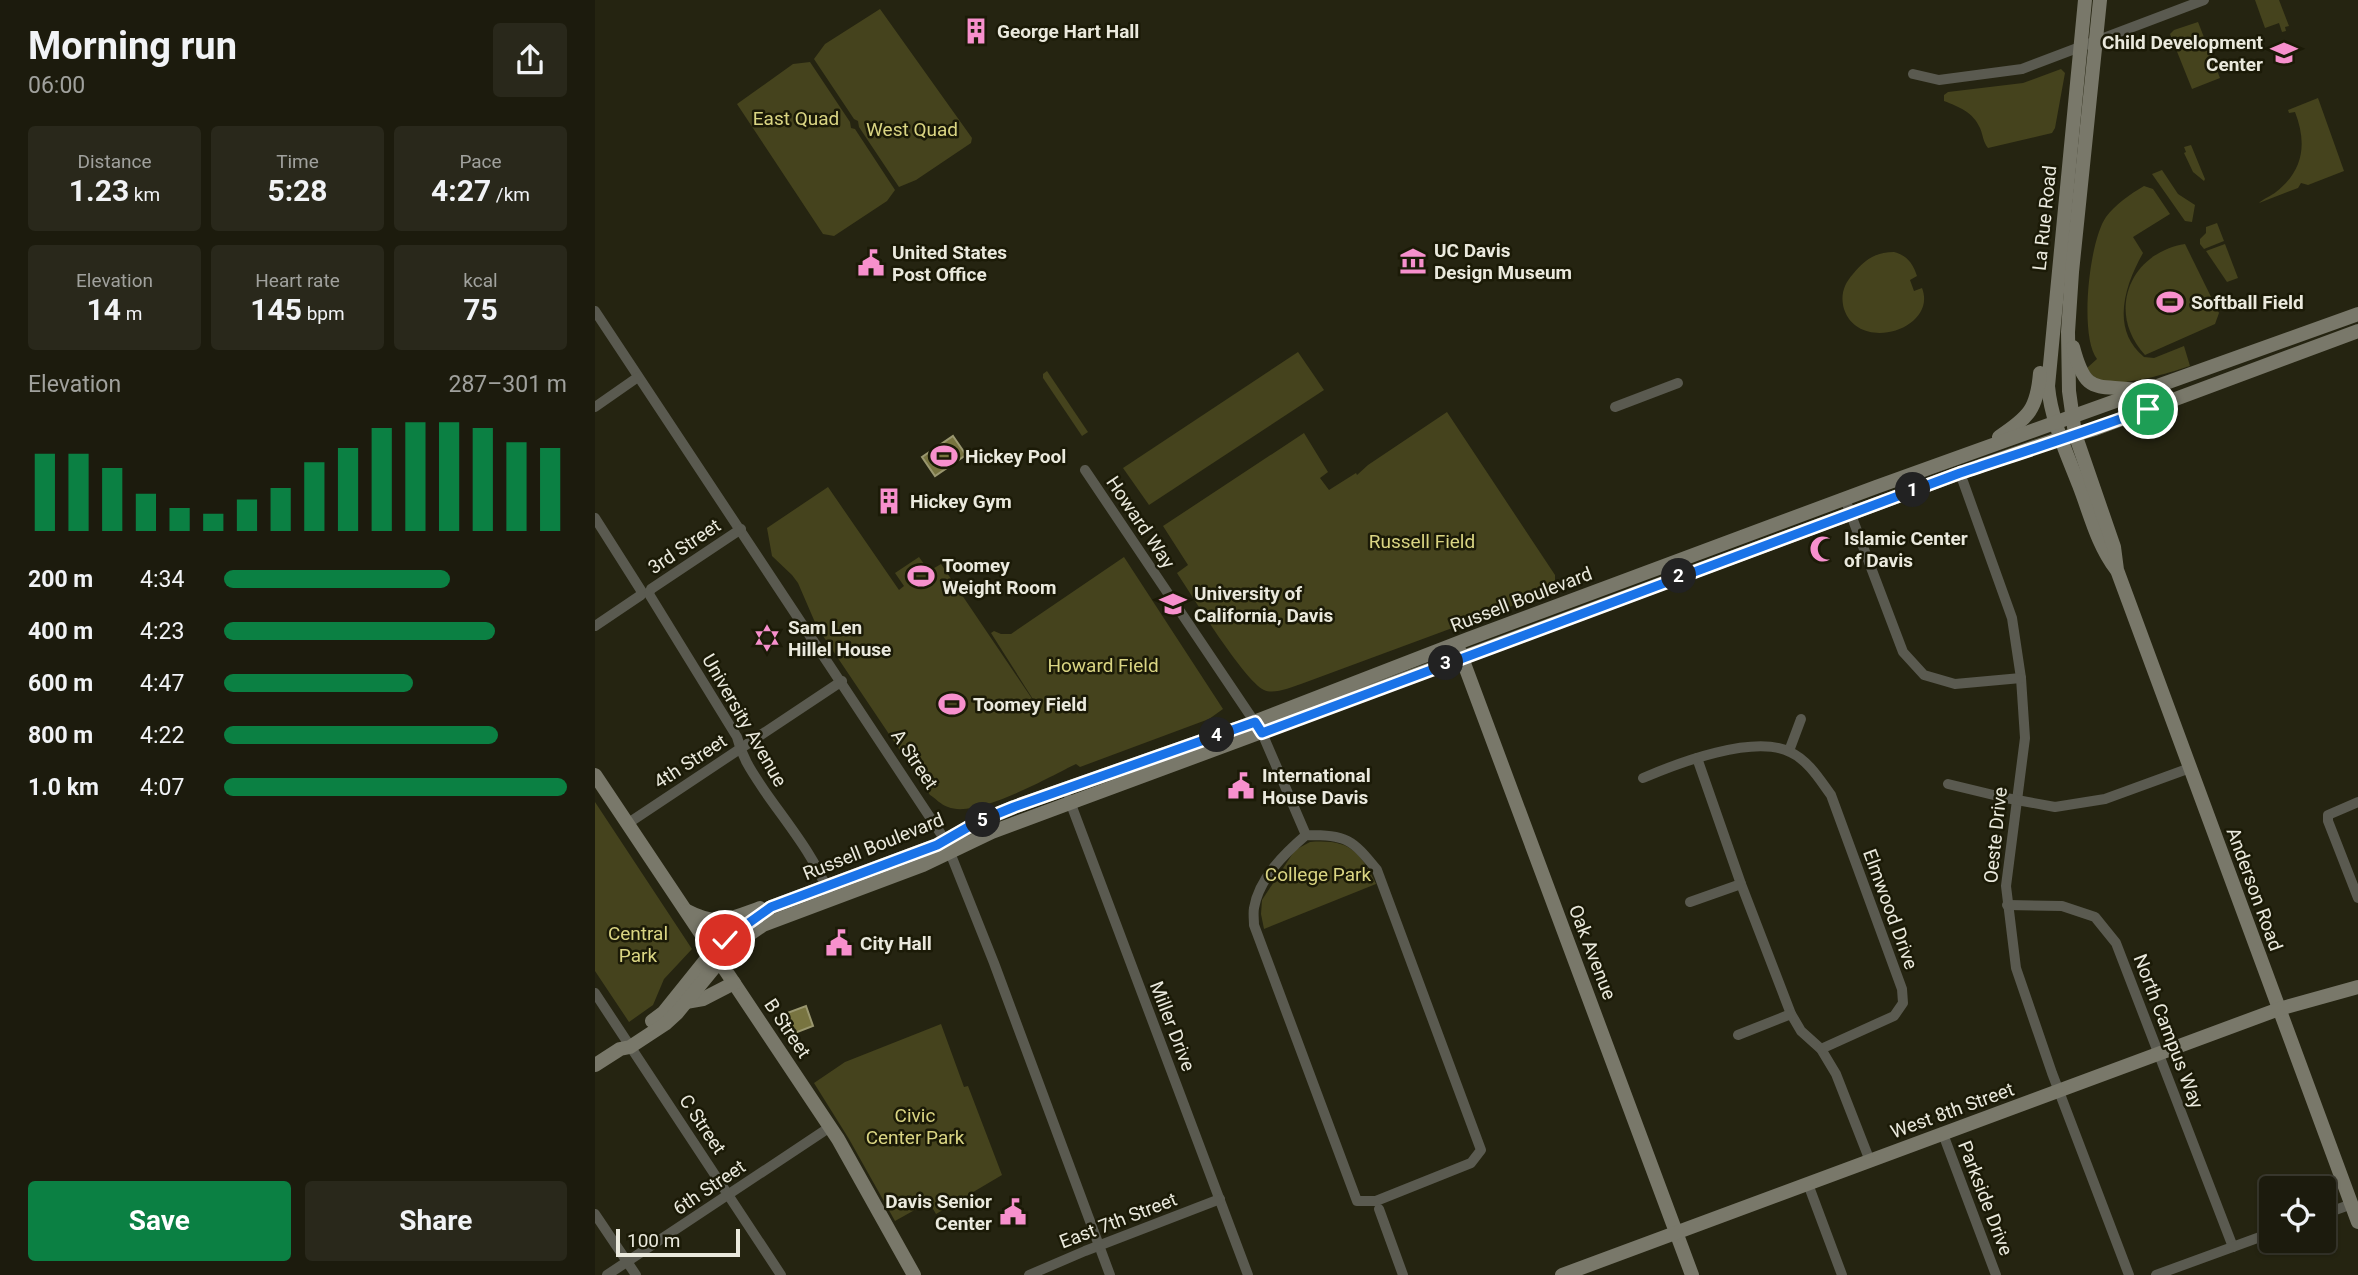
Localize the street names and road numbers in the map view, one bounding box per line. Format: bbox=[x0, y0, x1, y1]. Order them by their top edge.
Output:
street label: La Rue Road bbox=[2028, 164, 2061, 272]
street label: Howard Way bbox=[1101, 472, 1180, 573]
street label: 3rd Street bbox=[644, 514, 725, 579]
street label: Russell Boulevard bbox=[1447, 562, 1595, 637]
street label: University Avenue bbox=[697, 650, 792, 791]
street label: A Street bbox=[886, 725, 943, 794]
street label: 4th Street bbox=[650, 729, 731, 793]
street label: Oeste Drive bbox=[1979, 786, 2012, 884]
street label: Russell Boulevard bbox=[799, 808, 947, 885]
street label: Anderson Road bbox=[2222, 824, 2287, 954]
street label: Elmwood Drive bbox=[1858, 846, 1923, 972]
street label: Oak Avenue bbox=[1564, 901, 1621, 1003]
street label: North Campus Way bbox=[2129, 951, 2209, 1112]
street label: Miller Drive bbox=[1145, 978, 1200, 1074]
street label: B Street bbox=[759, 994, 816, 1062]
street label: West 8th Street bbox=[1887, 1078, 2017, 1143]
street label: C Street bbox=[674, 1090, 731, 1159]
street label: Parkside Drive bbox=[1953, 1138, 2018, 1259]
street label: 6th Street bbox=[669, 1155, 750, 1220]
street label: East 7th Street bbox=[1056, 1187, 1180, 1253]

